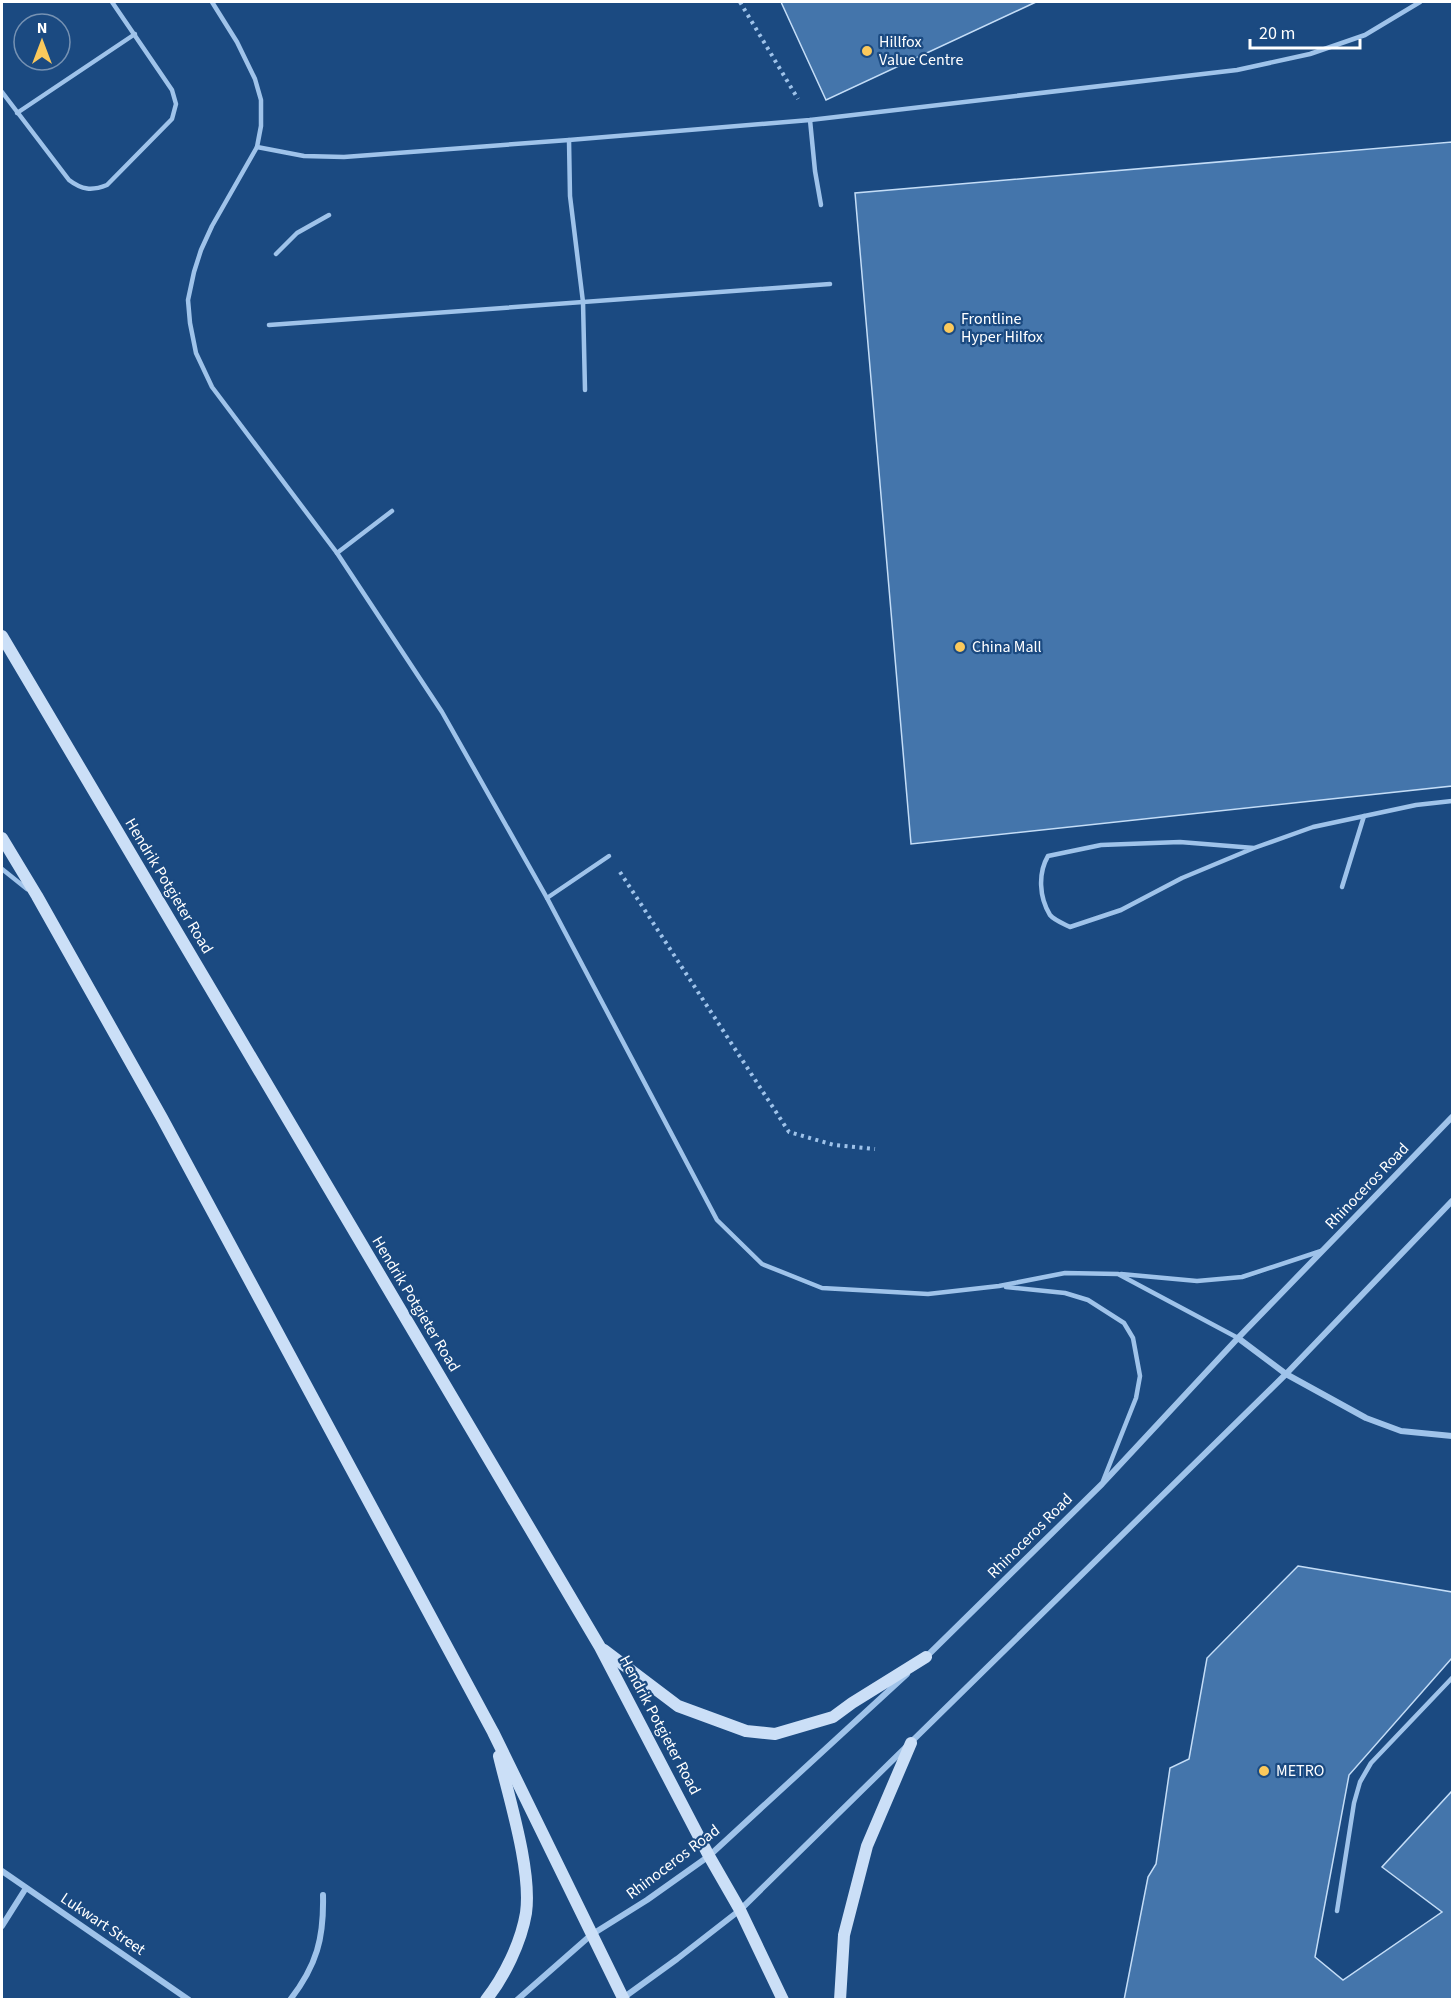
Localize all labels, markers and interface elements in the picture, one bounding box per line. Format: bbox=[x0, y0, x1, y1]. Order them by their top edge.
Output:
north arrow bbox=[12, 12, 72, 72]
scale bar bbox=[1250, 12, 1360, 50]
text: N bbox=[37, 17, 47, 39]
text: 20 m bbox=[1259, 21, 1295, 46]
place label: Hillfox Value Centre bbox=[879, 31, 963, 71]
marker: Hillfox Value Centre bbox=[860, 44, 874, 58]
place label: Frontline Hyper Hilfox bbox=[961, 308, 1043, 348]
marker: Frontline Hyper Hilfox bbox=[942, 321, 956, 335]
place label: China Mall bbox=[972, 636, 1042, 658]
marker: China Mall bbox=[953, 640, 967, 654]
street label: Hendrik Potgieter Road bbox=[120, 814, 218, 958]
street label: Rhinoceros Road bbox=[1320, 1138, 1414, 1234]
street label: Hendrik Potgieter Road bbox=[367, 1232, 465, 1376]
street label: Rhinoceros Road bbox=[983, 1489, 1077, 1583]
street label: Hendrik Potgieter Road bbox=[614, 1651, 706, 1799]
place label: METRO bbox=[1276, 1760, 1324, 1782]
marker: METRO bbox=[1257, 1764, 1271, 1778]
street label: Rhinoceros Road bbox=[622, 1819, 724, 1905]
street label: Lukwart Street bbox=[56, 1888, 150, 1961]

